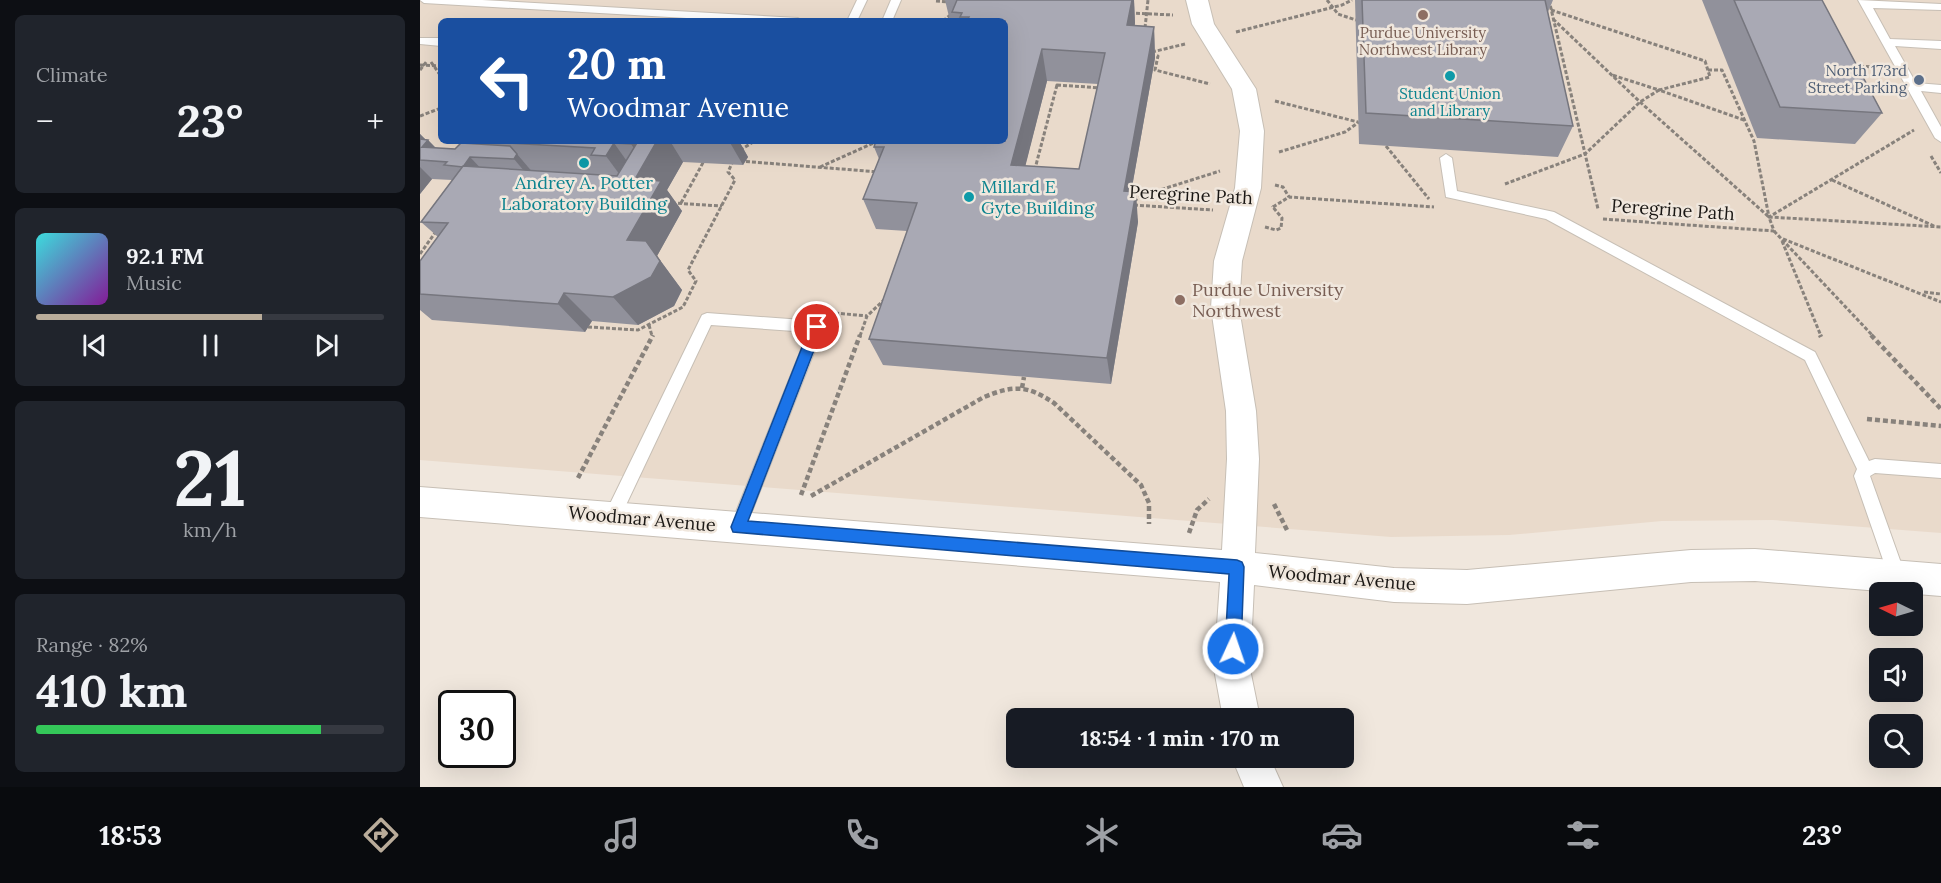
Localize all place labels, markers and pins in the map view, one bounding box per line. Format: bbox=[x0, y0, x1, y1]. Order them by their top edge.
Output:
marker: Purdue University Northwest Library bbox=[1416, 8, 1430, 22]
place label: Purdue University Northwest Library bbox=[1359, 23, 1487, 59]
place label: North 173rd Street Parking bbox=[1808, 61, 1908, 97]
marker: Student Union and Library bbox=[1443, 69, 1457, 83]
marker: North 173rd Street Parking bbox=[1912, 73, 1926, 87]
place label: Student Union and Library bbox=[1399, 84, 1501, 120]
marker: Andrey A. Potter Laboratory Building bbox=[577, 156, 591, 170]
place label: Andrey A. Potter Laboratory Building bbox=[501, 171, 668, 215]
place label: Millard E Gyte Building bbox=[981, 175, 1095, 219]
marker: Millard E Gyte Building bbox=[962, 190, 976, 204]
place label: Purdue University Northwest bbox=[1192, 278, 1344, 322]
marker: Purdue University Northwest bbox=[1173, 293, 1187, 307]
pin bbox=[791, 301, 842, 352]

